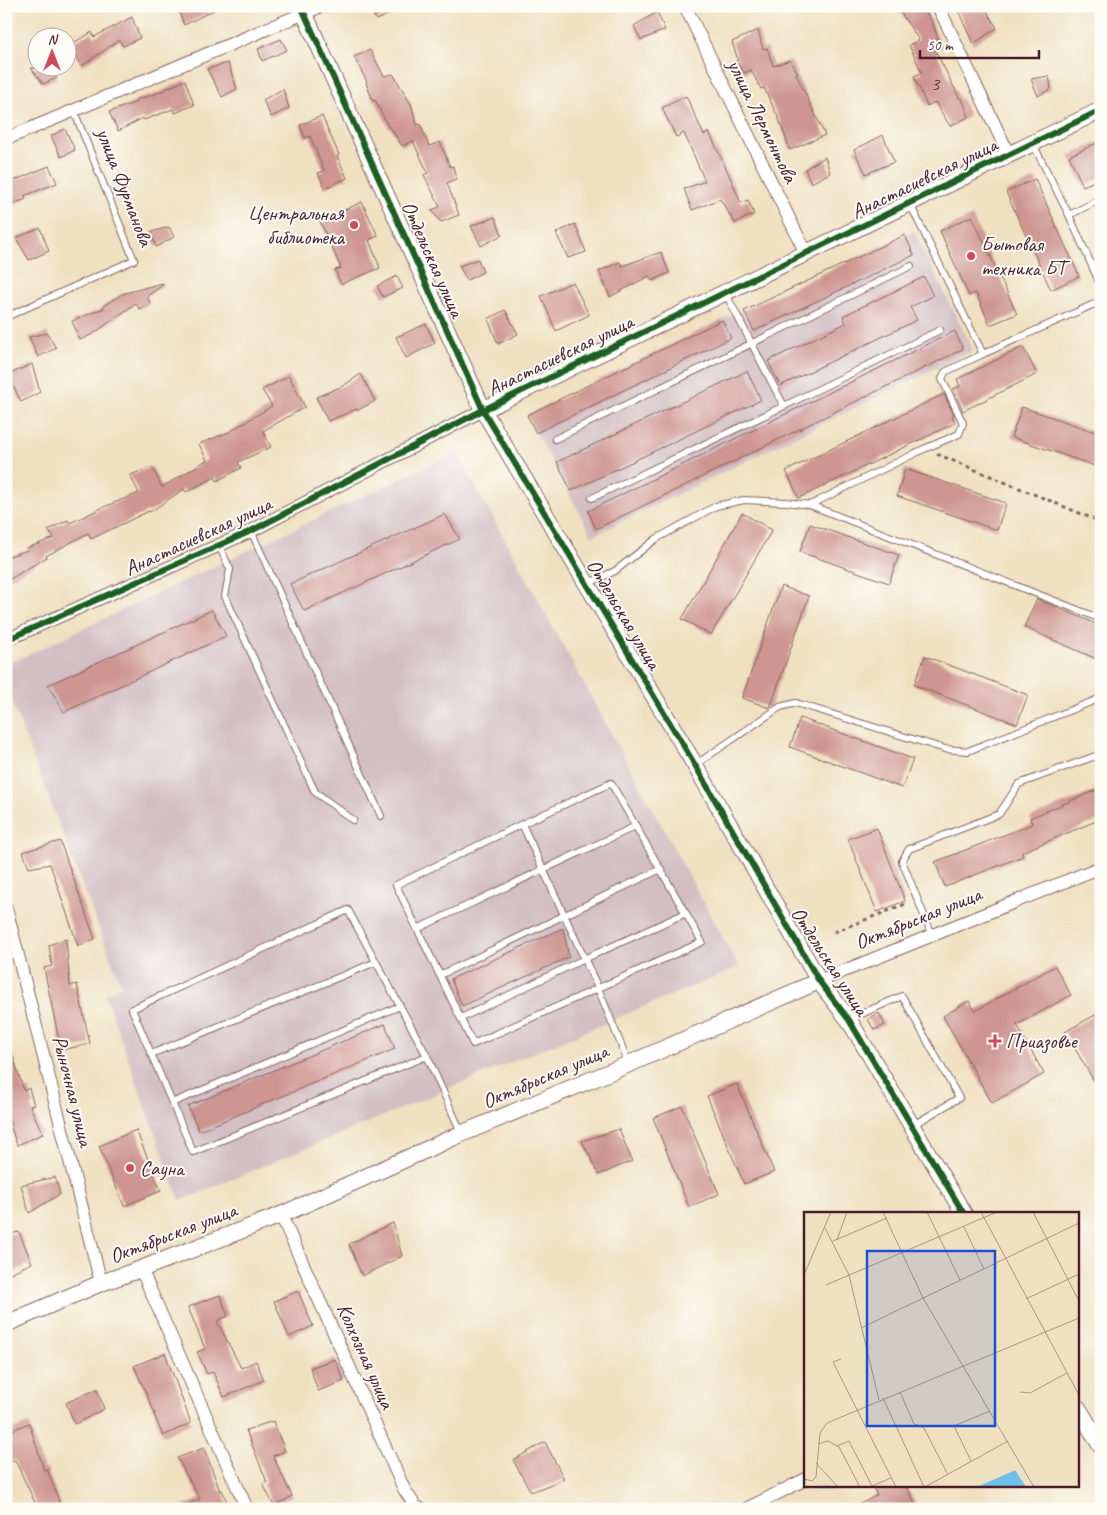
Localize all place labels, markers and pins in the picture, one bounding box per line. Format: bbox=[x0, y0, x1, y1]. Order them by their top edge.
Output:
place label: Центральная библиотека bbox=[248, 200, 346, 250]
marker: Центральная библиотека bbox=[348, 219, 360, 231]
place label: Бытовая техника БТ bbox=[981, 231, 1071, 281]
marker: Бытовая техника БТ bbox=[965, 250, 977, 262]
place label: Приазовье bbox=[1006, 1028, 1079, 1054]
marker: Приазовье bbox=[988, 1034, 1002, 1048]
place label: Сауна bbox=[140, 1155, 186, 1181]
marker: Сауна bbox=[124, 1162, 136, 1174]

